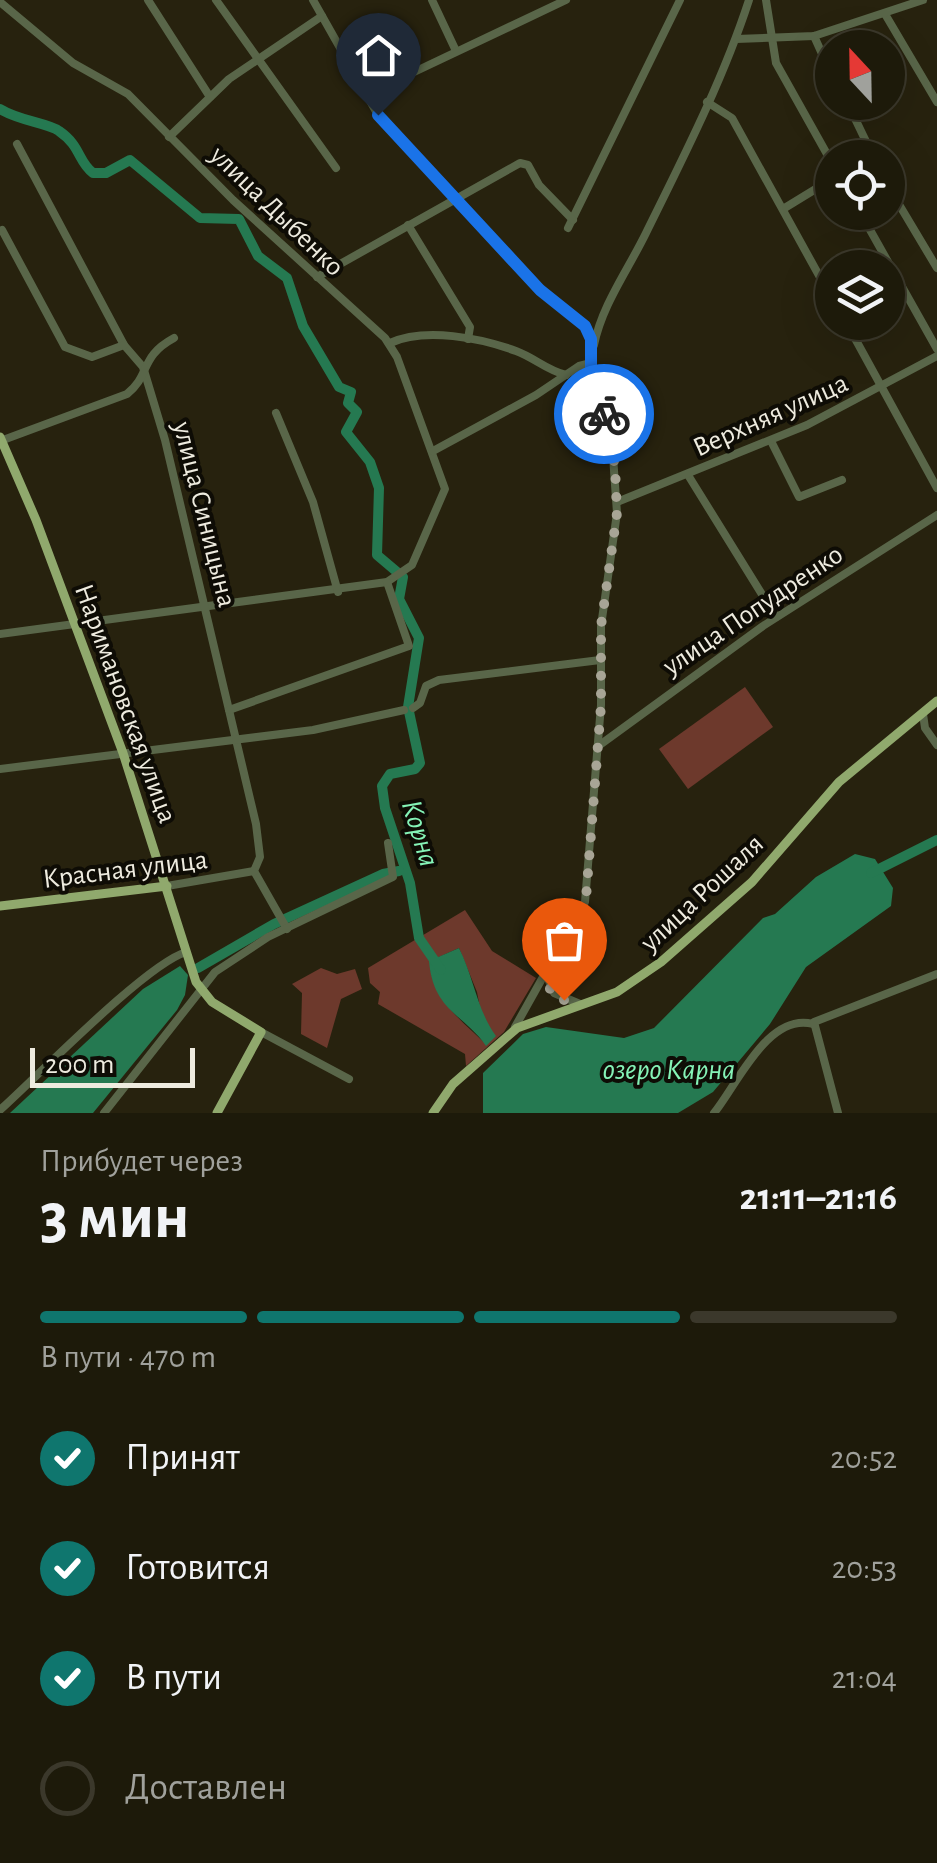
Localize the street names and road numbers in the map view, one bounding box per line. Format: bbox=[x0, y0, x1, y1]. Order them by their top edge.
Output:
street label: улица Дыбенко bbox=[204, 140, 349, 282]
street label: Верхняя улица bbox=[689, 369, 853, 462]
street label: улица Синицына bbox=[167, 418, 241, 610]
street label: улица Попудренко bbox=[657, 540, 848, 682]
street label: Наримановская улица bbox=[69, 581, 181, 827]
street label: улица Рошаля bbox=[635, 830, 769, 958]
street label: Красная улица bbox=[41, 846, 209, 894]

